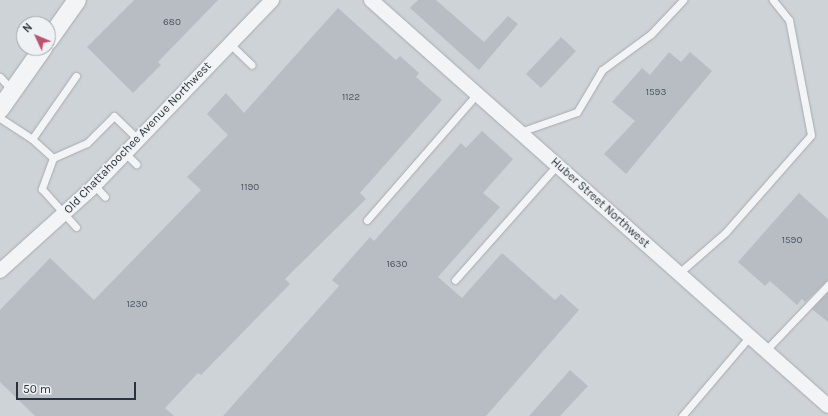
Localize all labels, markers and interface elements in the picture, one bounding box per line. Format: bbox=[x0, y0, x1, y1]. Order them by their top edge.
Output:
north arrow bbox=[16, 16, 56, 56]
house number: 680 bbox=[163, 17, 181, 29]
text: N bbox=[20, 21, 35, 35]
street label: Old Chattahoochee Avenue Northwest bbox=[61, 59, 215, 217]
house number: 1593 bbox=[646, 87, 666, 99]
house number: 1122 bbox=[342, 92, 360, 104]
street label: Huber Street Northwest bbox=[548, 155, 652, 251]
house number: 1190 bbox=[241, 182, 259, 194]
house number: 1590 bbox=[782, 235, 802, 247]
house number: 1630 bbox=[387, 259, 407, 271]
house number: 1230 bbox=[127, 299, 147, 311]
scale bar bbox=[18, 374, 138, 400]
text: 50 m bbox=[23, 382, 51, 396]

